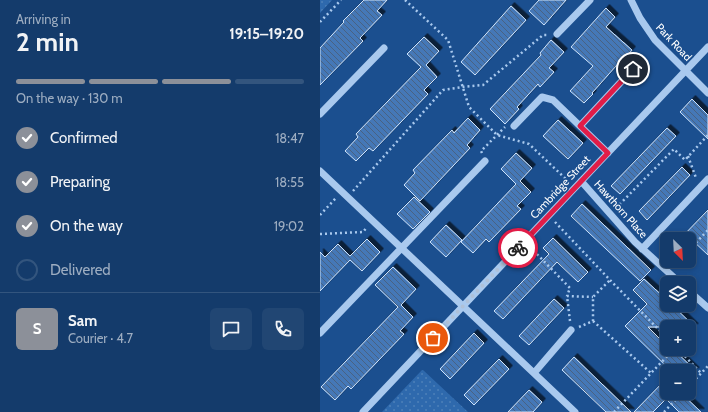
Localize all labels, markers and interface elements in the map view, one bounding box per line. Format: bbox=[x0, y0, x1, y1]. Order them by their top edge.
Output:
text: Arriving in bbox=[16, 11, 71, 27]
street label: Park Road bbox=[653, 20, 695, 64]
text: 19:15–19:20 bbox=[229, 25, 304, 43]
text: 2 min bbox=[16, 26, 79, 58]
pin bbox=[616, 52, 650, 86]
icon: home bbox=[622, 58, 644, 80]
text: On the way · 130 m bbox=[16, 90, 123, 106]
icon: check bbox=[16, 127, 38, 149]
text: Confirmed bbox=[50, 129, 118, 147]
text: 18:47 bbox=[275, 130, 304, 146]
street label: Cambridge Street bbox=[527, 152, 593, 222]
icon: check bbox=[16, 171, 38, 193]
text: Preparing bbox=[50, 173, 110, 191]
text: 18:55 bbox=[275, 174, 304, 190]
street label: Hawthorn Place bbox=[591, 177, 651, 241]
icon: check bbox=[16, 215, 38, 237]
text: On the way bbox=[50, 217, 123, 235]
text: 19:02 bbox=[274, 218, 304, 234]
courier bbox=[498, 228, 538, 268]
north arrow bbox=[660, 232, 696, 268]
map controls bbox=[660, 232, 696, 400]
icon: bike bbox=[507, 237, 529, 259]
text: Delivered bbox=[50, 261, 111, 279]
button: layers bbox=[660, 276, 696, 312]
button: chat bbox=[210, 308, 252, 350]
button: phone bbox=[262, 308, 304, 350]
text: Sam bbox=[68, 312, 97, 330]
text: S bbox=[33, 320, 41, 338]
button: + bbox=[660, 320, 696, 356]
pin bbox=[416, 321, 450, 355]
icon: bag bbox=[422, 327, 444, 349]
text: Courier · 4.7 bbox=[68, 330, 133, 346]
button: − bbox=[660, 364, 696, 400]

